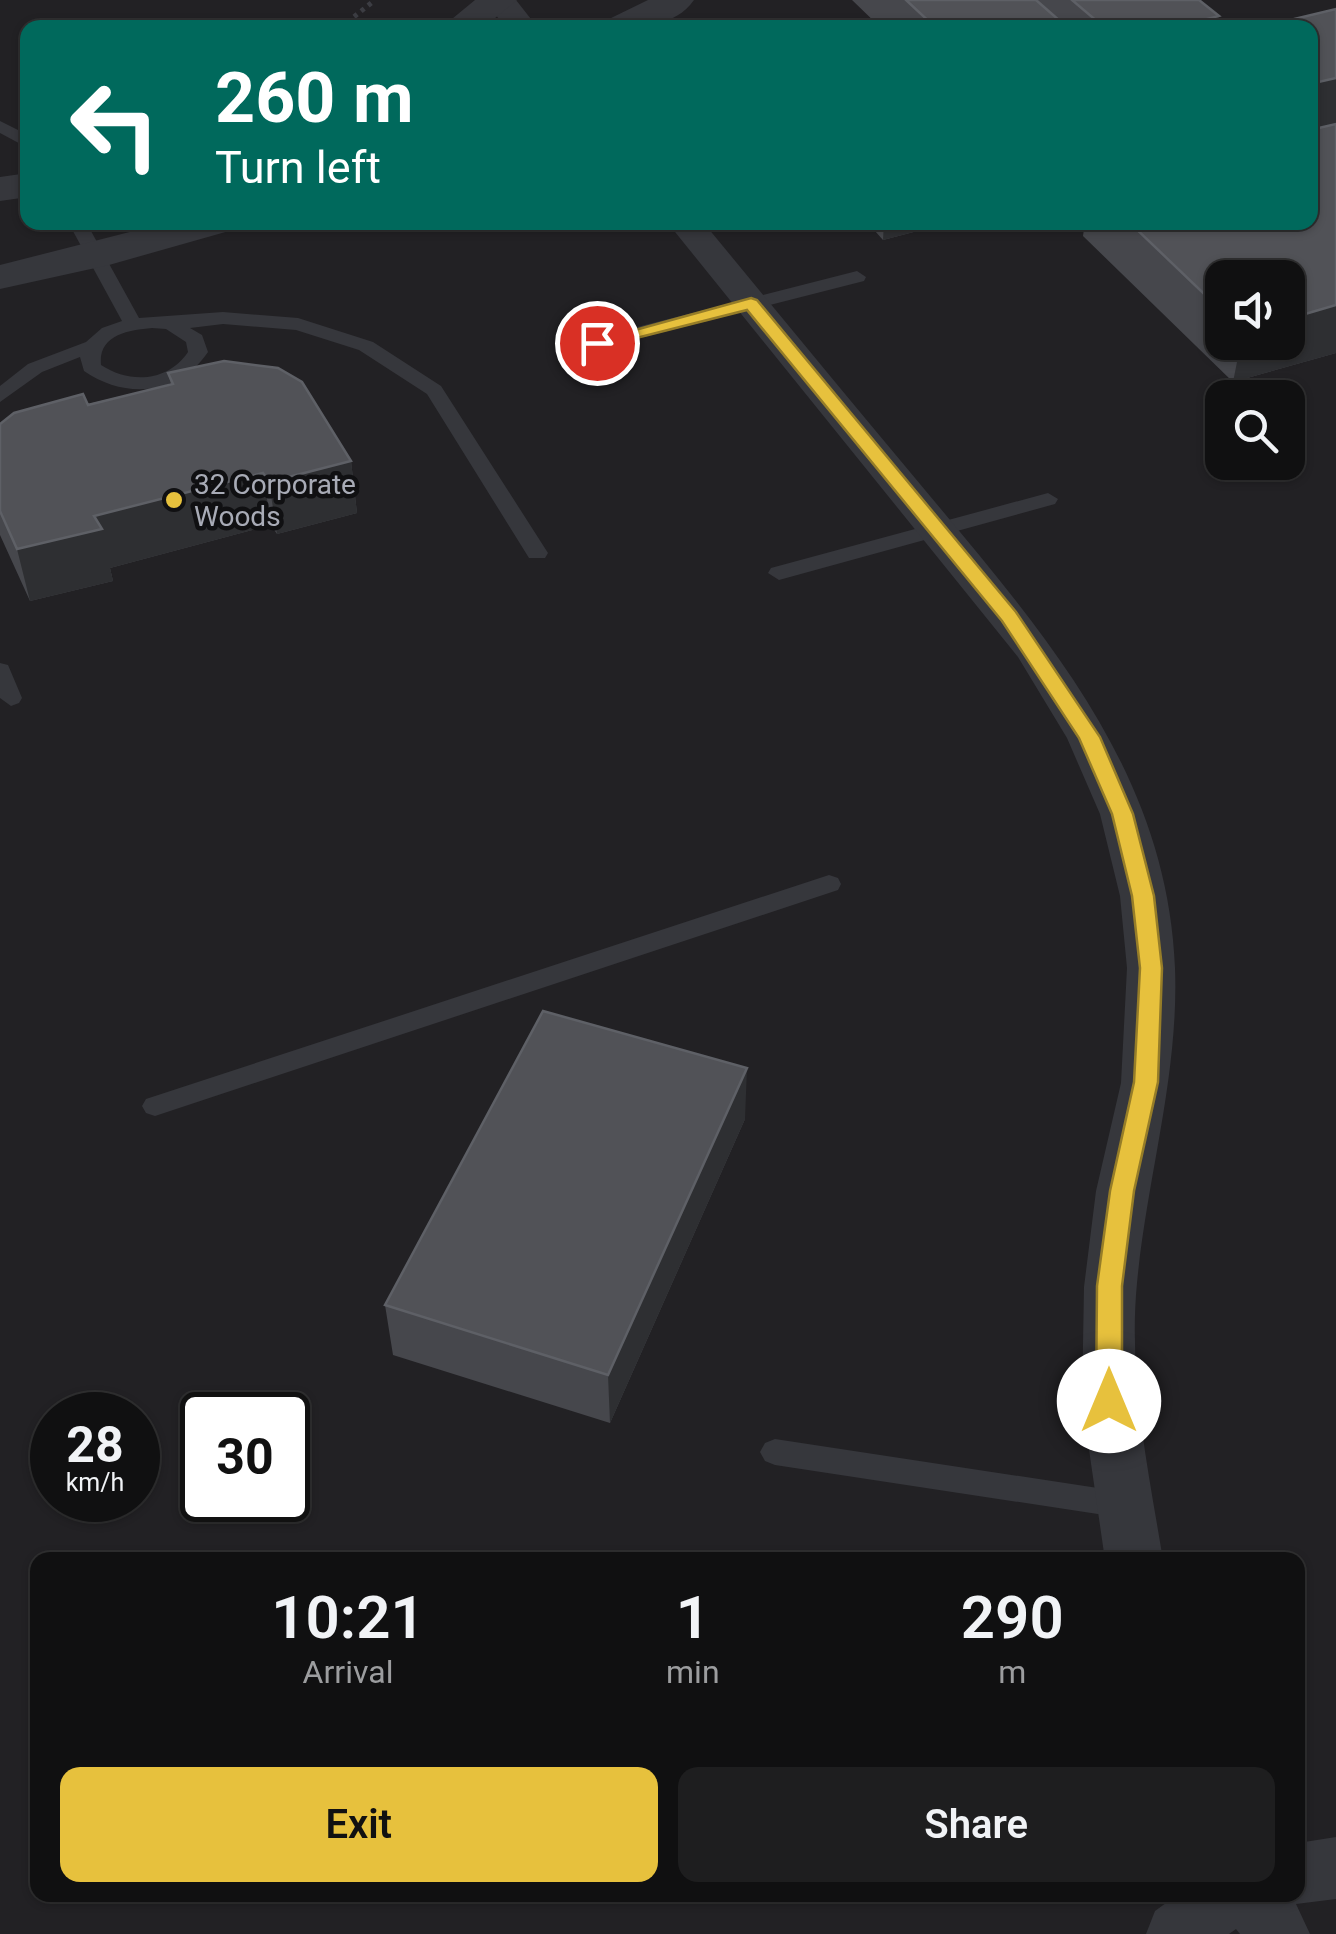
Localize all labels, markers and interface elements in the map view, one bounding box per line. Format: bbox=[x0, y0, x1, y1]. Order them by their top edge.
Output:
text: 260 m bbox=[215, 57, 414, 139]
icon: left bbox=[50, 60, 180, 190]
text: Turn left bbox=[215, 141, 381, 194]
map controls bbox=[1205, 260, 1305, 480]
button: sound bbox=[1205, 260, 1305, 360]
pin bbox=[555, 301, 640, 386]
icon: arrive bbox=[570, 316, 625, 371]
button: search bbox=[1205, 380, 1305, 480]
place label: 32 Corporate Woods bbox=[194, 468, 356, 533]
marker: 32 Corporate Woods bbox=[163, 489, 185, 511]
position arrow bbox=[1057, 1349, 1161, 1453]
speed limit sign: 30 bbox=[180, 1392, 310, 1522]
text: 28 bbox=[66, 1416, 124, 1474]
text: km/h bbox=[66, 1468, 124, 1497]
text: 10:21 bbox=[271, 1582, 425, 1653]
text: 1 bbox=[676, 1582, 710, 1653]
text: 290 bbox=[961, 1582, 1064, 1653]
text: Arrival bbox=[303, 1653, 393, 1691]
text: min bbox=[666, 1653, 720, 1691]
text: m bbox=[998, 1653, 1026, 1691]
button: Exit bbox=[60, 1767, 658, 1882]
button: Share bbox=[678, 1767, 1275, 1882]

